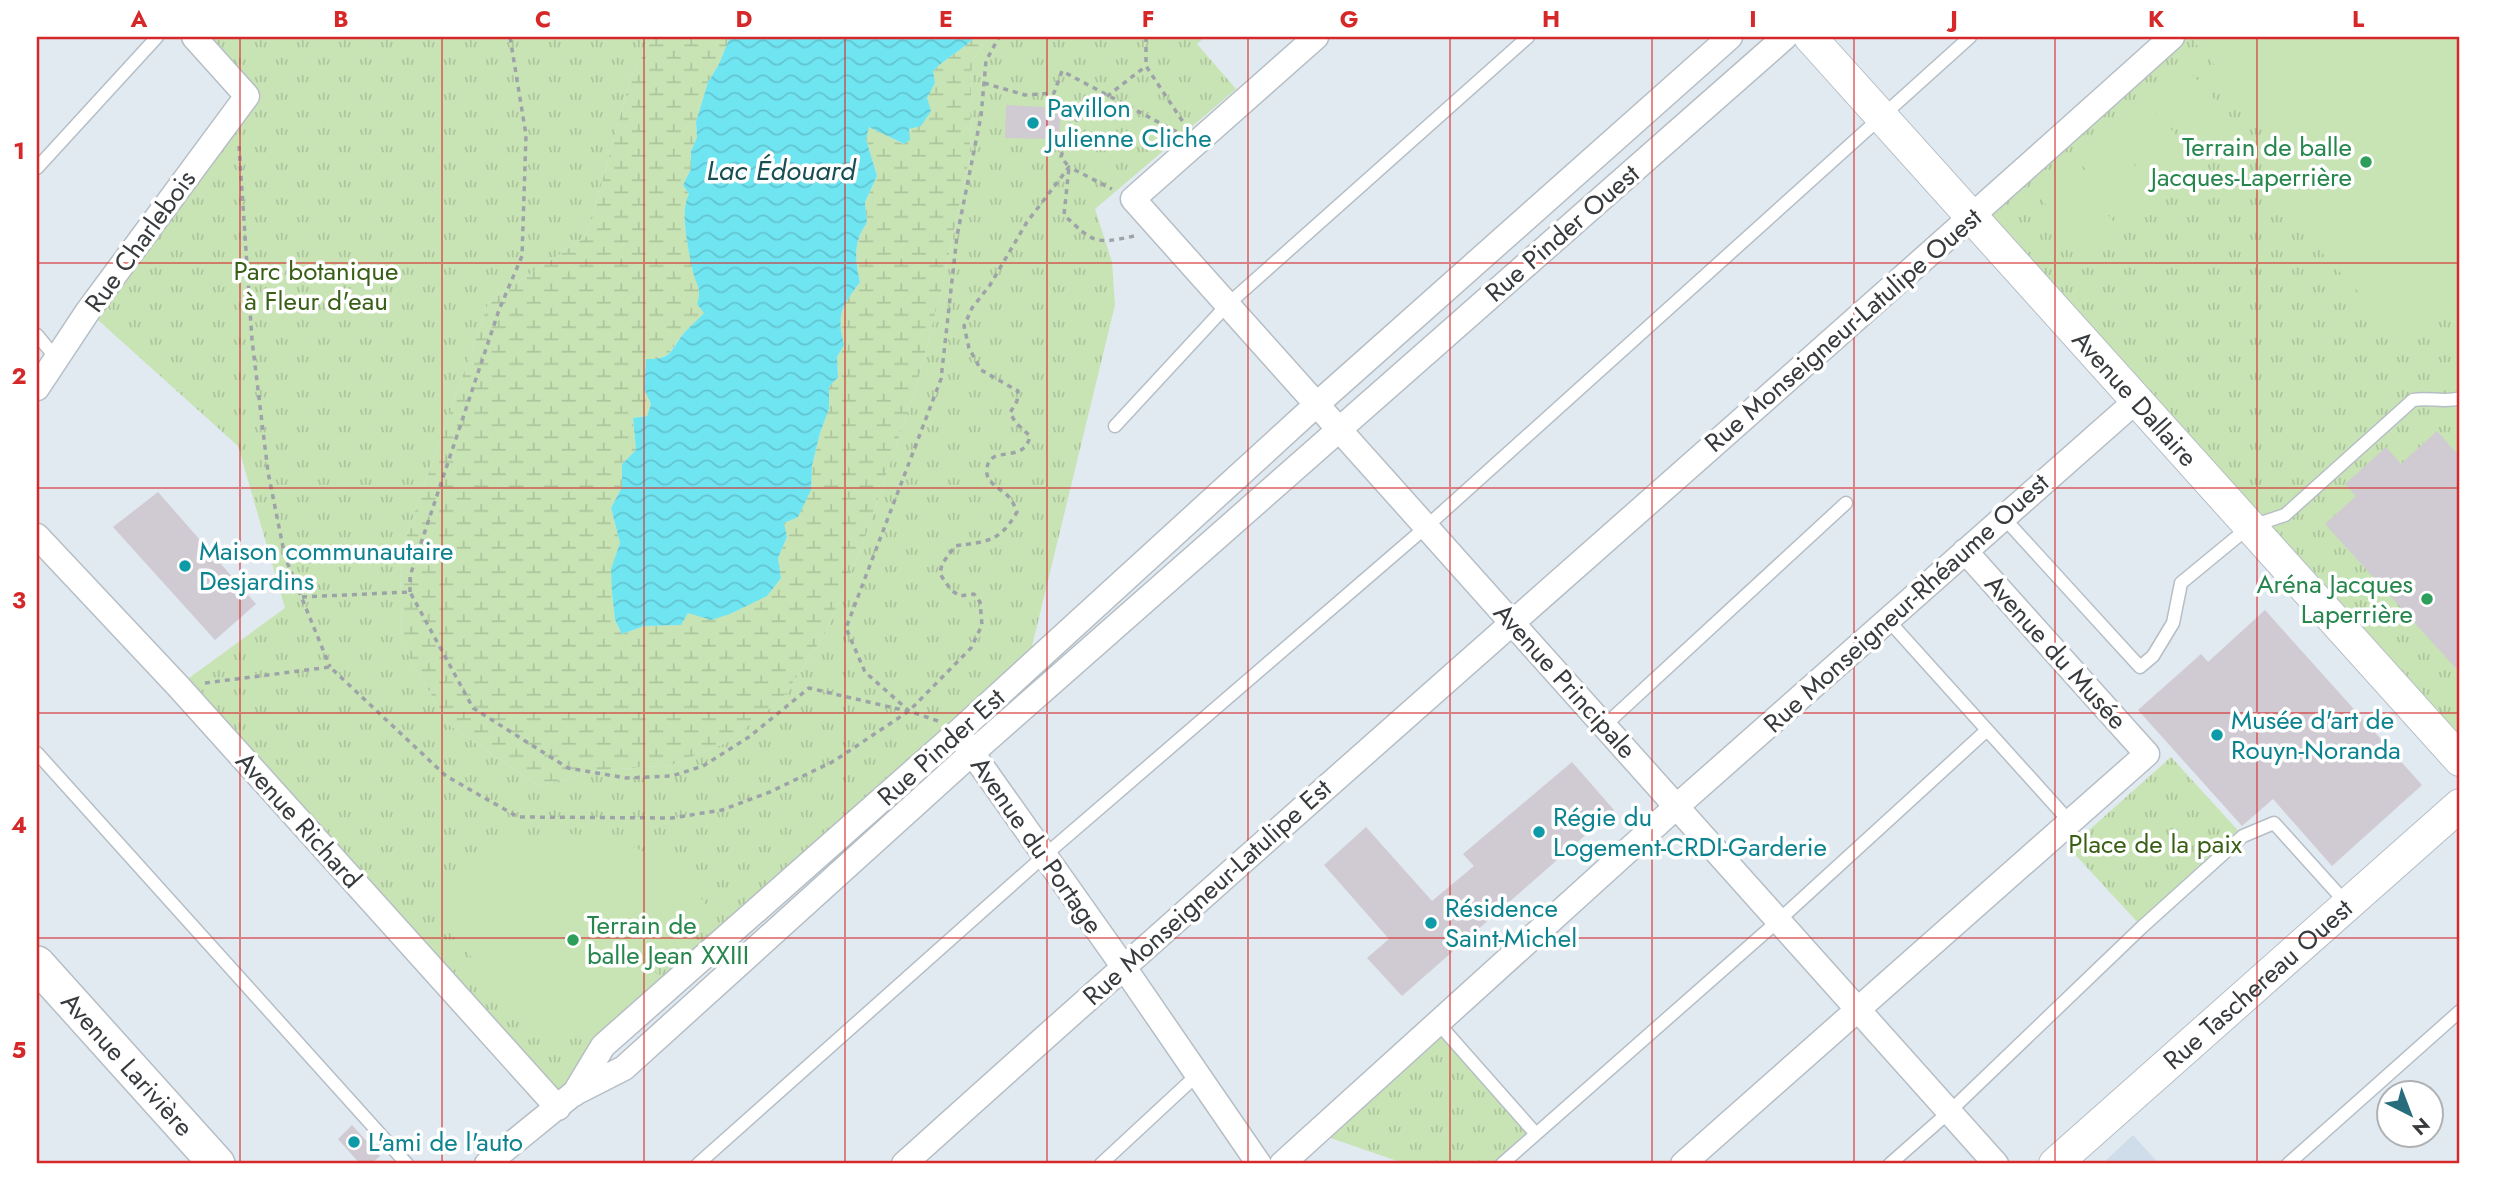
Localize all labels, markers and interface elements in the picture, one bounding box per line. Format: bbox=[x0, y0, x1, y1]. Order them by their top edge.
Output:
text: A bbox=[130, 2, 148, 36]
text: B bbox=[333, 2, 349, 36]
text: C bbox=[535, 2, 551, 36]
text: D bbox=[736, 2, 753, 36]
text: E bbox=[939, 2, 953, 36]
text: F bbox=[1142, 2, 1154, 36]
text: G bbox=[1340, 2, 1358, 36]
text: H bbox=[1542, 2, 1560, 36]
text: I bbox=[1749, 2, 1757, 36]
text: J bbox=[1946, 2, 1958, 36]
text: K bbox=[2148, 2, 2165, 36]
text: L bbox=[2352, 2, 2365, 36]
place label: Pavillon Julienne Cliche bbox=[1044, 89, 1212, 157]
marker: Pavillon Julienne Cliche bbox=[1025, 115, 1041, 131]
place label: Terrain de balle Jacques-Laperrière bbox=[2148, 128, 2352, 196]
text: 1 bbox=[13, 134, 25, 168]
water label: Lac Édouard bbox=[707, 150, 857, 191]
marker: Terrain de balle Jacques-Laperrière bbox=[2358, 154, 2374, 170]
street label: Rue Pinder Ouest bbox=[1477, 155, 1648, 311]
street label: Rue Charlebois bbox=[75, 162, 205, 320]
street label: Rue Monseigneur-Latulipe Ouest bbox=[1696, 198, 1990, 461]
park label: Parc botanique à Fleur d'eau bbox=[234, 252, 398, 320]
street label: Avenue Dallaire bbox=[2063, 322, 2207, 475]
text: 2 bbox=[11, 359, 27, 393]
street label: Rue Monseigneur-Rhéaume Ouest bbox=[1755, 464, 2058, 742]
place label: Maison communautaire Desjardins bbox=[199, 532, 454, 600]
marker: Maison communautaire Desjardins bbox=[177, 558, 193, 574]
place label: Aréna Jacques Laperrière bbox=[2256, 565, 2413, 633]
street label: Avenue du Musée bbox=[1976, 566, 2136, 738]
text: 3 bbox=[12, 583, 26, 617]
marker: Aréna Jacques Laperrière bbox=[2419, 591, 2435, 607]
street label: Avenue Principale bbox=[1485, 595, 1645, 767]
street label: Rue Pinder Est bbox=[869, 679, 1014, 815]
place label: Musée d'art de Rouyn-Noranda bbox=[2231, 701, 2401, 769]
marker: Musée d'art de Rouyn-Noranda bbox=[2209, 727, 2225, 743]
street label: Avenue Richard bbox=[227, 743, 371, 897]
street label: Avenue du Portage bbox=[962, 749, 1112, 941]
street label: Rue Monseigneur-Latulipe Est bbox=[1074, 769, 1340, 1014]
place label: Régie du Logement-CRDI-Garderie bbox=[1553, 798, 1827, 866]
text: 4 bbox=[11, 808, 27, 842]
marker: Régie du Logement-CRDI-Garderie bbox=[1531, 824, 1547, 840]
park label: Place de la paix bbox=[2068, 825, 2242, 863]
place label: Résidence Saint-Michel bbox=[1445, 889, 1577, 957]
street label: Rue Taschereau Ouest bbox=[2155, 889, 2361, 1079]
place label: Terrain de balle Jean XXIII bbox=[587, 906, 749, 974]
marker: Résidence Saint-Michel bbox=[1423, 915, 1439, 931]
marker: Terrain de balle Jean XXIII bbox=[565, 932, 581, 948]
street label: Avenue Larivière bbox=[52, 984, 202, 1145]
text: 5 bbox=[12, 1033, 26, 1067]
north arrow bbox=[2374, 1078, 2444, 1148]
text: N bbox=[2406, 1111, 2436, 1141]
place label: L'ami de l'auto bbox=[368, 1123, 523, 1161]
marker: L'ami de l'auto bbox=[346, 1134, 362, 1150]

